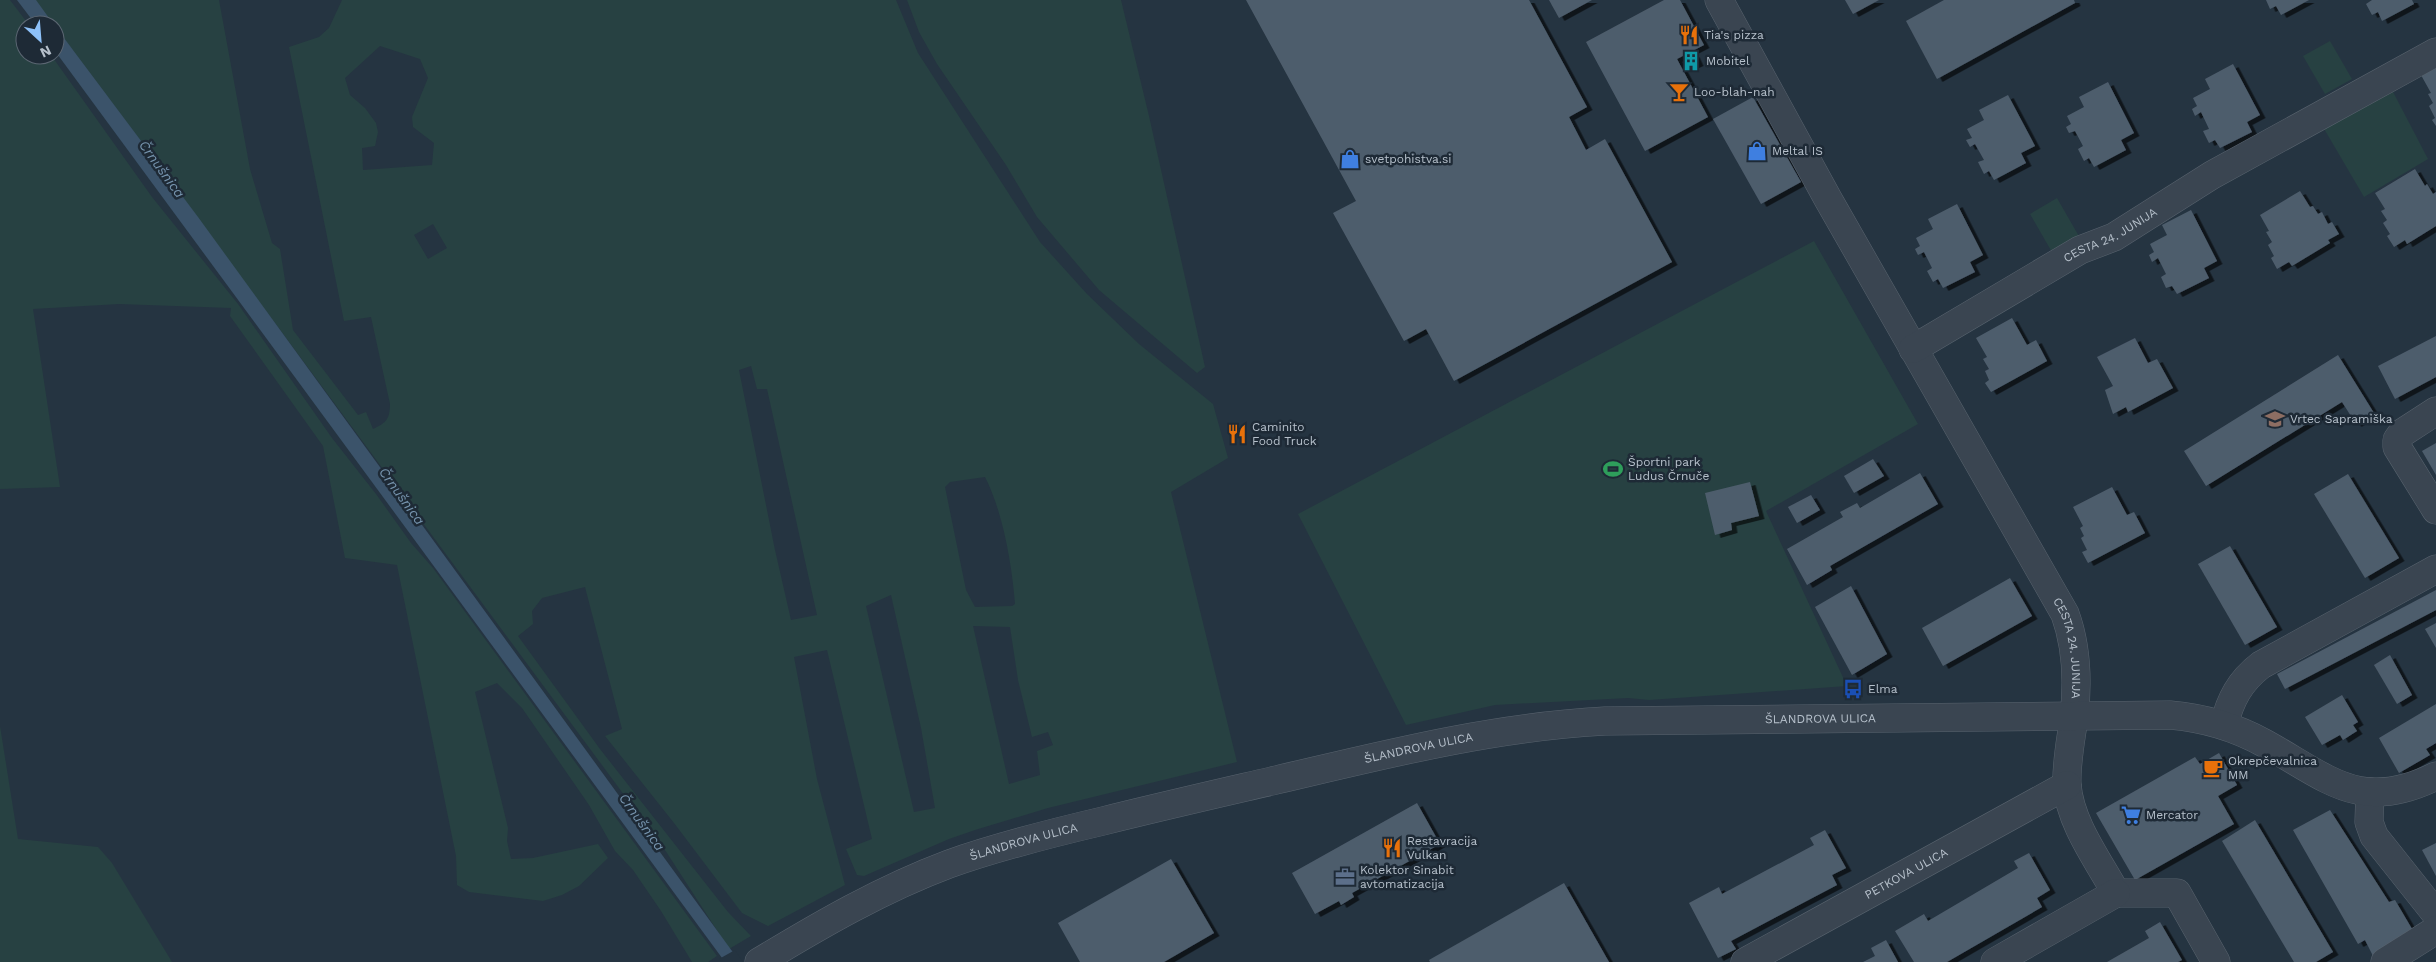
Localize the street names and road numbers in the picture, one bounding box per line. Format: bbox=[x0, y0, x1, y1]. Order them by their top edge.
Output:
street label: CESTA 24. JUNIJA bbox=[2061, 205, 2160, 265]
street label: CESTA 24. JUNIJA bbox=[2050, 595, 2083, 699]
street label: ŠLANDROVA ULICA bbox=[1765, 711, 1876, 726]
street label: ŠLANDROVA ULICA bbox=[1363, 730, 1474, 766]
street label: ŠLANDROVA ULICA bbox=[968, 820, 1079, 863]
street label: PETKOVA ULICA bbox=[1862, 845, 1950, 902]

